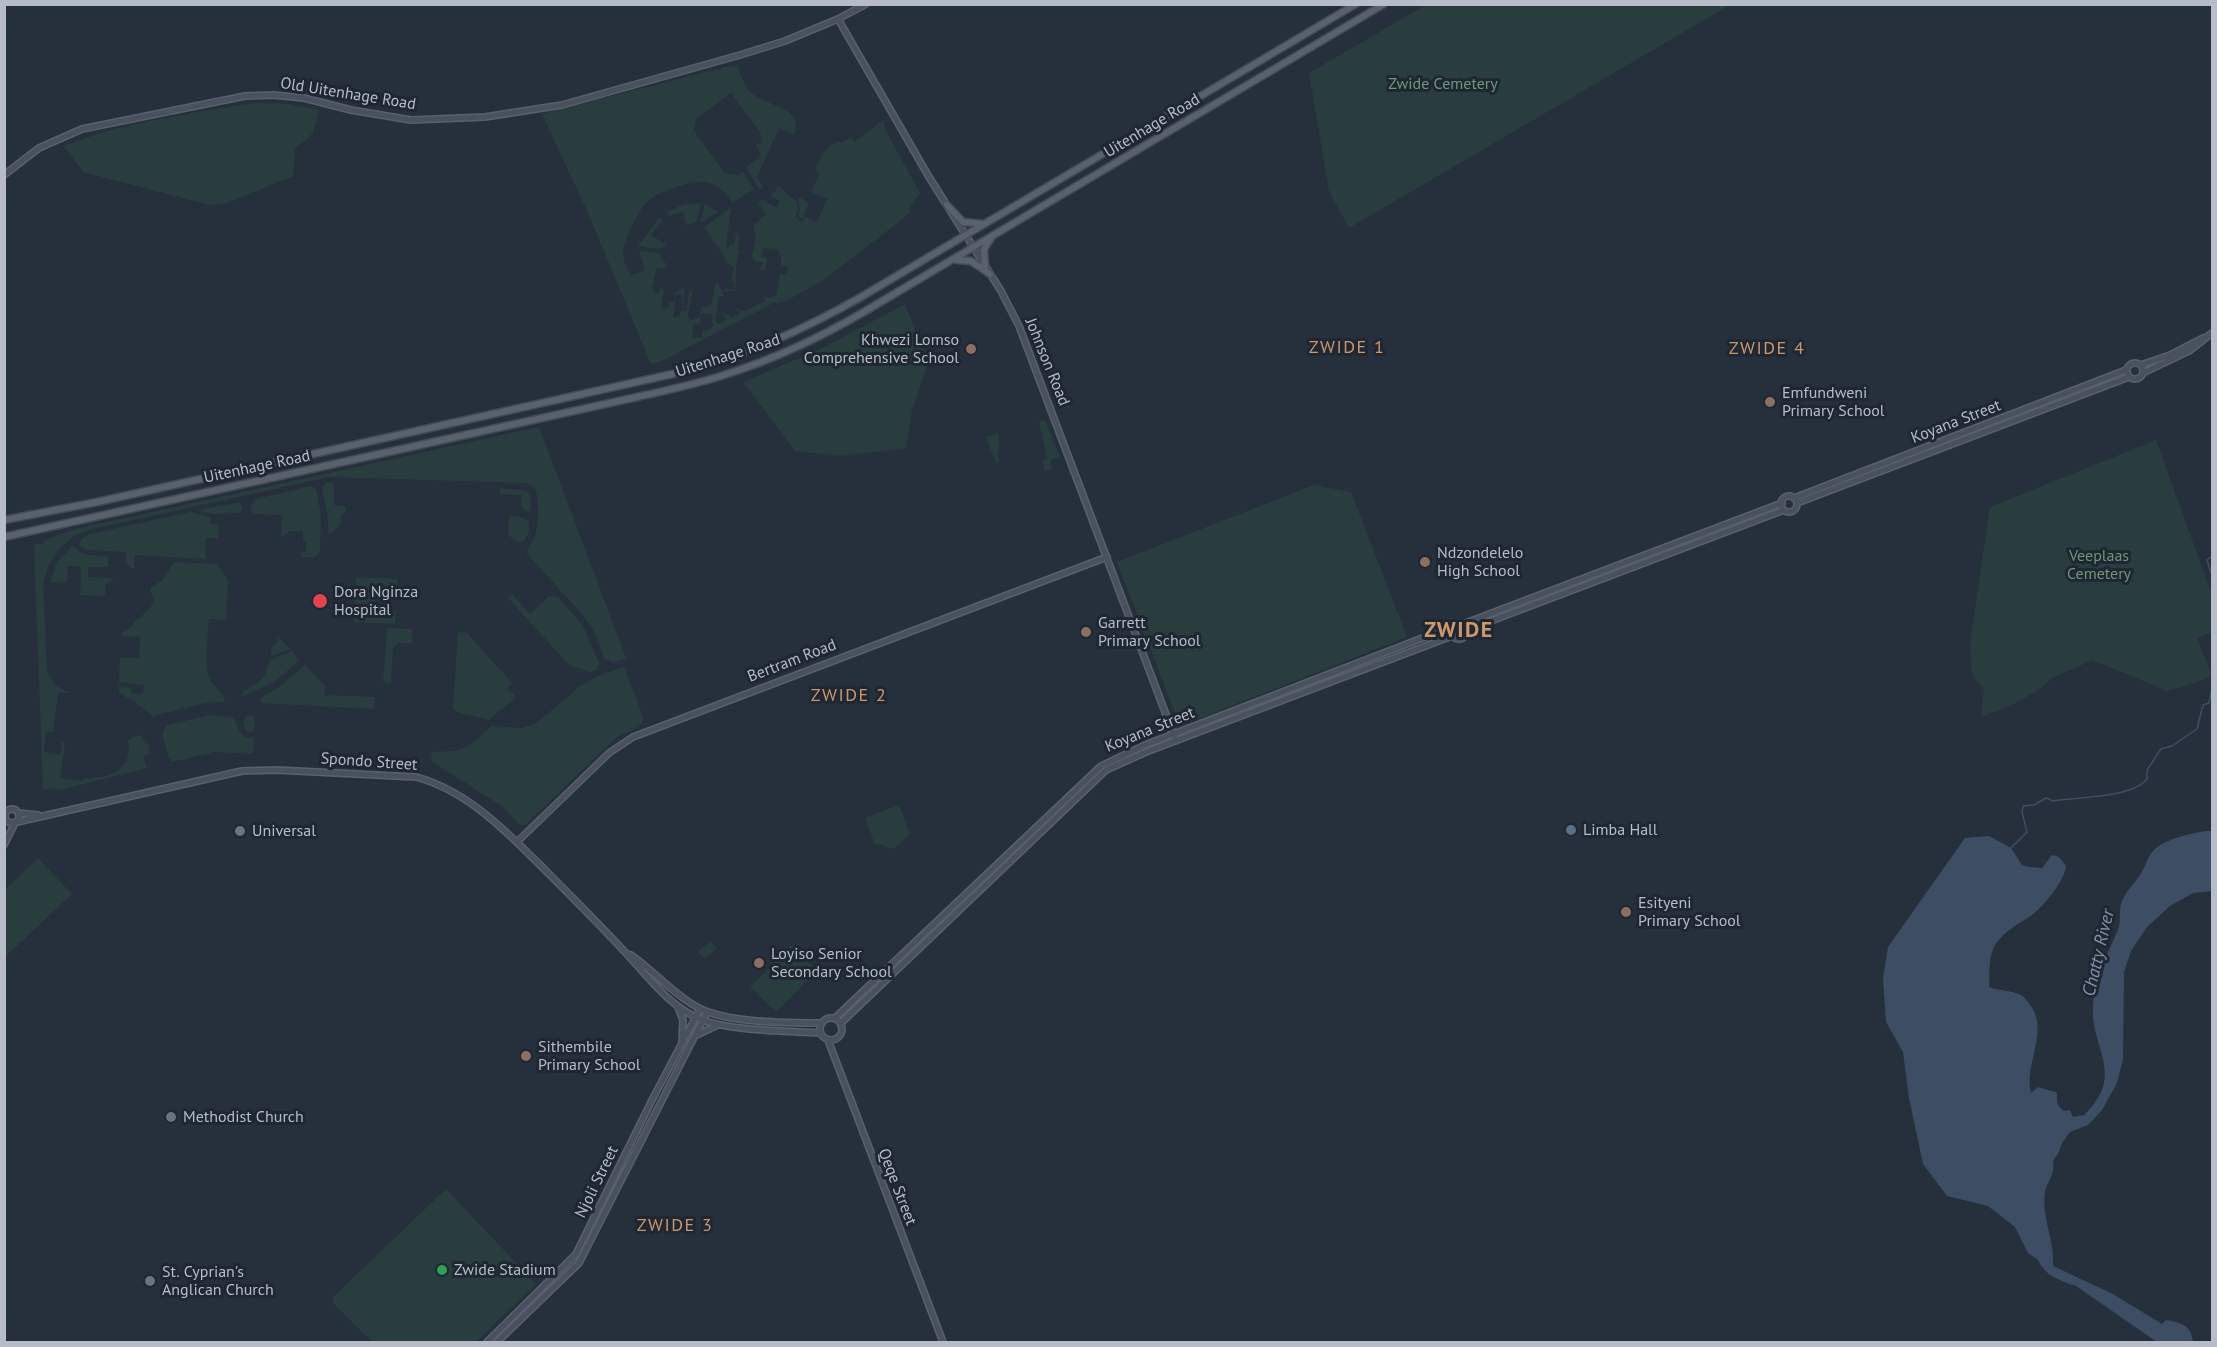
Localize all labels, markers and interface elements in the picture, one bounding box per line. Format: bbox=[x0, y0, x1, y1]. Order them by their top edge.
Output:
street label: Old Uitenhage Road bbox=[279, 74, 417, 114]
park label: Zwide Cemetery bbox=[1388, 74, 1498, 94]
street label: Uitenhage Road bbox=[1101, 90, 1203, 162]
street label: Johnson Road bbox=[1021, 315, 1073, 409]
street label: Uitenhage Road bbox=[673, 330, 783, 382]
place label: Khwezi Lomso Comprehensive School bbox=[804, 330, 959, 368]
district label: ZWIDE 1 bbox=[1309, 337, 1385, 359]
district label: ZWIDE 4 bbox=[1729, 338, 1805, 360]
marker: Khwezi Lomso Comprehensive School bbox=[964, 342, 978, 356]
place label: Emfundweni Primary School bbox=[1782, 383, 1884, 421]
marker: Emfundweni Primary School bbox=[1763, 395, 1777, 409]
street label: Koyana Street bbox=[1908, 396, 2004, 448]
street label: Uitenhage Road bbox=[202, 446, 312, 488]
place label: Ndzondelelo High School bbox=[1437, 543, 1523, 581]
park label: Veeplaas Cemetery bbox=[2067, 546, 2131, 584]
marker: Ndzondelelo High School bbox=[1418, 555, 1432, 569]
place label: Dora Nginza Hospital bbox=[334, 582, 418, 620]
marker: Dora Nginza Hospital bbox=[311, 592, 329, 610]
place label: Garrett Primary School bbox=[1098, 613, 1200, 651]
district label: ZWIDE bbox=[1424, 618, 1494, 644]
marker: Garrett Primary School bbox=[1079, 625, 1093, 639]
street label: Bertram Road bbox=[745, 635, 839, 687]
district label: ZWIDE 2 bbox=[811, 685, 887, 707]
street label: Koyana Street bbox=[1103, 703, 1197, 757]
street label: Spondo Street bbox=[320, 749, 418, 775]
place label: Limba Hall bbox=[1583, 820, 1657, 840]
place label: Universal bbox=[252, 821, 316, 841]
marker: Limba Hall bbox=[1564, 823, 1578, 837]
marker: Universal bbox=[233, 824, 247, 838]
place label: Esityeni Primary School bbox=[1638, 893, 1740, 931]
marker: Esityeni Primary School bbox=[1619, 905, 1633, 919]
water label: Chatty River bbox=[2079, 907, 2119, 999]
place label: Loyiso Senior Secondary School bbox=[771, 944, 892, 982]
marker: Loyiso Senior Secondary School bbox=[752, 956, 766, 970]
place label: Sithembile Primary School bbox=[538, 1037, 640, 1075]
marker: Sithembile Primary School bbox=[519, 1049, 533, 1063]
place label: Methodist Church bbox=[183, 1107, 304, 1127]
marker: Methodist Church bbox=[164, 1110, 178, 1124]
street label: Njoli Street bbox=[571, 1143, 623, 1221]
street label: Qeqe Street bbox=[874, 1146, 920, 1228]
district label: ZWIDE 3 bbox=[637, 1215, 713, 1237]
place label: Zwide Stadium bbox=[454, 1260, 556, 1280]
place label: St. Cyprian's Anglican Church bbox=[162, 1262, 274, 1300]
marker: Zwide Stadium bbox=[435, 1263, 449, 1277]
marker: St. Cyprian's Anglican Church bbox=[143, 1274, 157, 1288]

